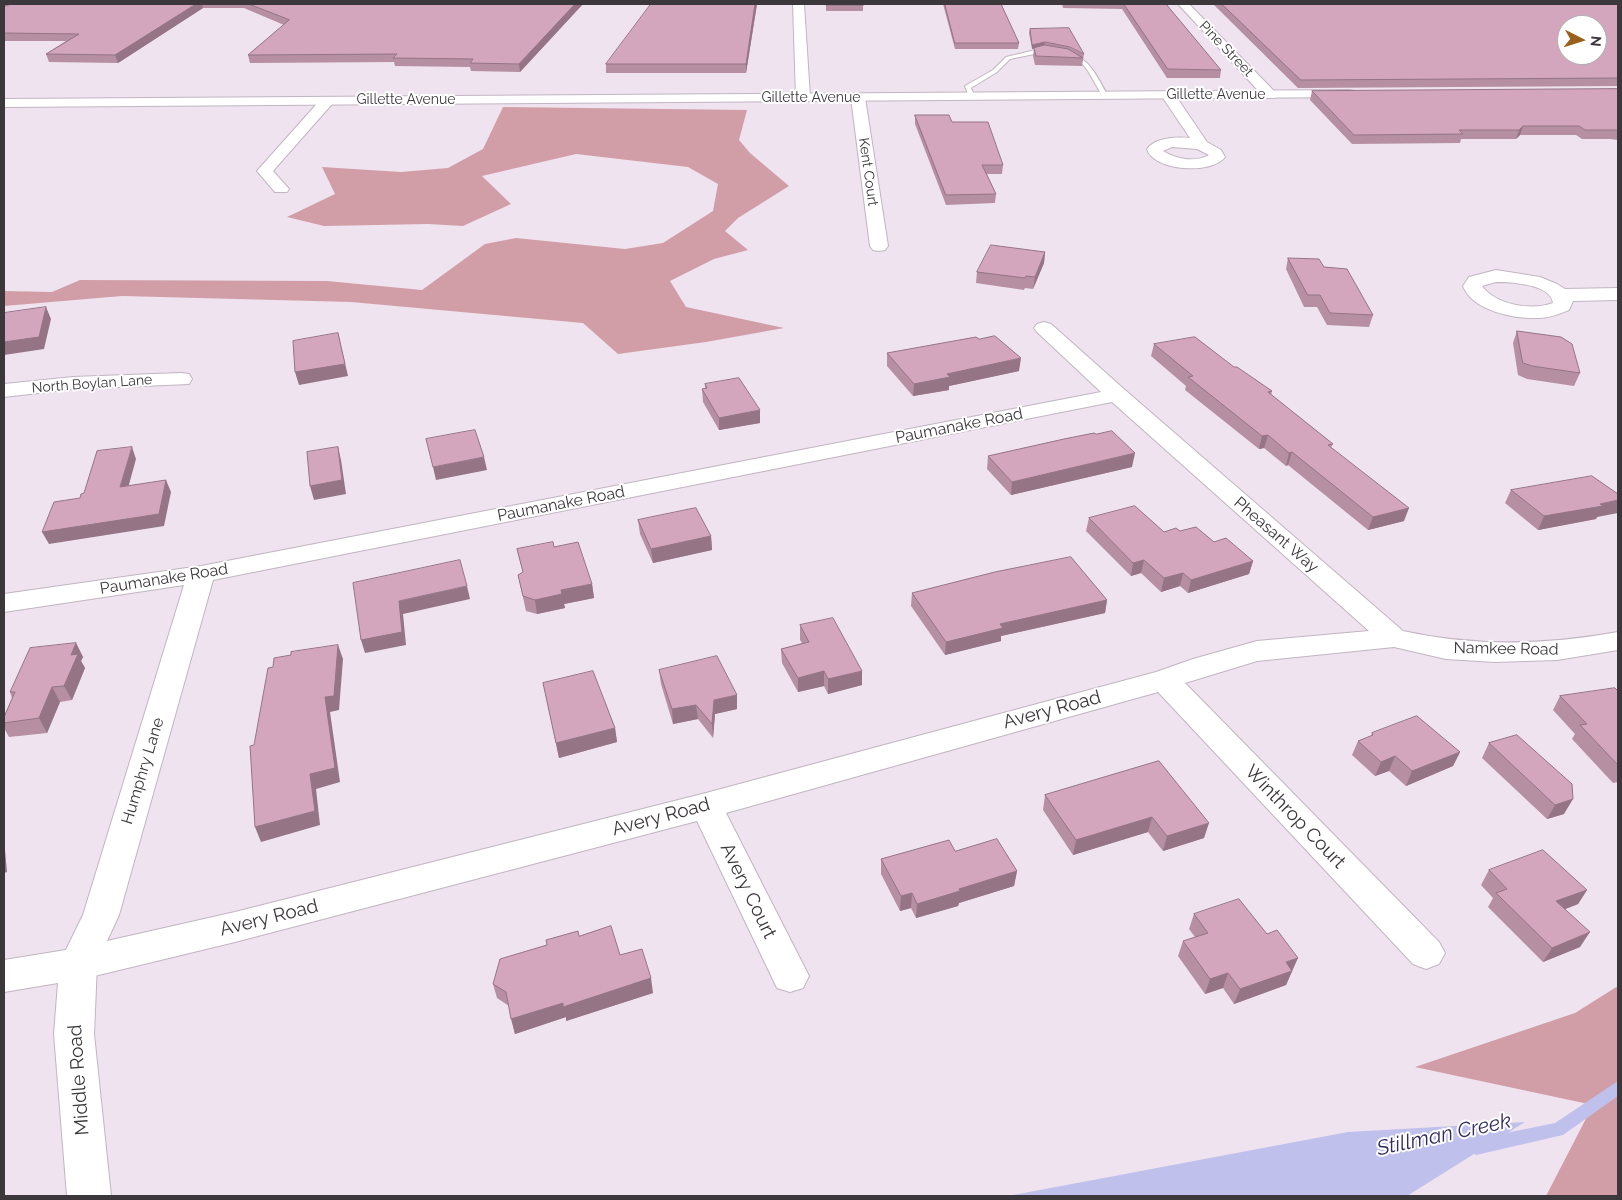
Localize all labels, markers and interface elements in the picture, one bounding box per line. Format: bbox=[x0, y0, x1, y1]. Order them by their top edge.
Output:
north arrow bbox=[1557, 15, 1607, 65]
street label: Pine Street bbox=[1195, 18, 1257, 80]
text: N bbox=[1588, 35, 1604, 47]
street label: Gillette Avenue bbox=[1166, 87, 1266, 103]
street label: Gillette Avenue bbox=[761, 90, 861, 106]
street label: Gillette Avenue bbox=[356, 92, 456, 108]
street label: Kent Court bbox=[855, 137, 881, 207]
street label: North Boylan Lane bbox=[31, 371, 153, 397]
street label: Paumanake Road bbox=[894, 404, 1024, 448]
street label: Paumanake Road bbox=[496, 482, 626, 526]
street label: Pheasant Way bbox=[1230, 493, 1322, 577]
street label: Paumanake Road bbox=[99, 559, 229, 599]
street label: Namkee Road bbox=[1453, 638, 1559, 660]
street label: Avery Road bbox=[1000, 686, 1104, 734]
street label: Humphry Lane bbox=[118, 715, 168, 827]
street label: Winthrop Court bbox=[1240, 760, 1350, 874]
street label: Avery Road bbox=[609, 793, 713, 841]
street label: Avery Court bbox=[715, 839, 781, 943]
street label: Avery Road bbox=[217, 895, 321, 941]
street label: Middle Road bbox=[64, 1024, 94, 1136]
water label: Stillman Creek bbox=[1374, 1108, 1514, 1162]

